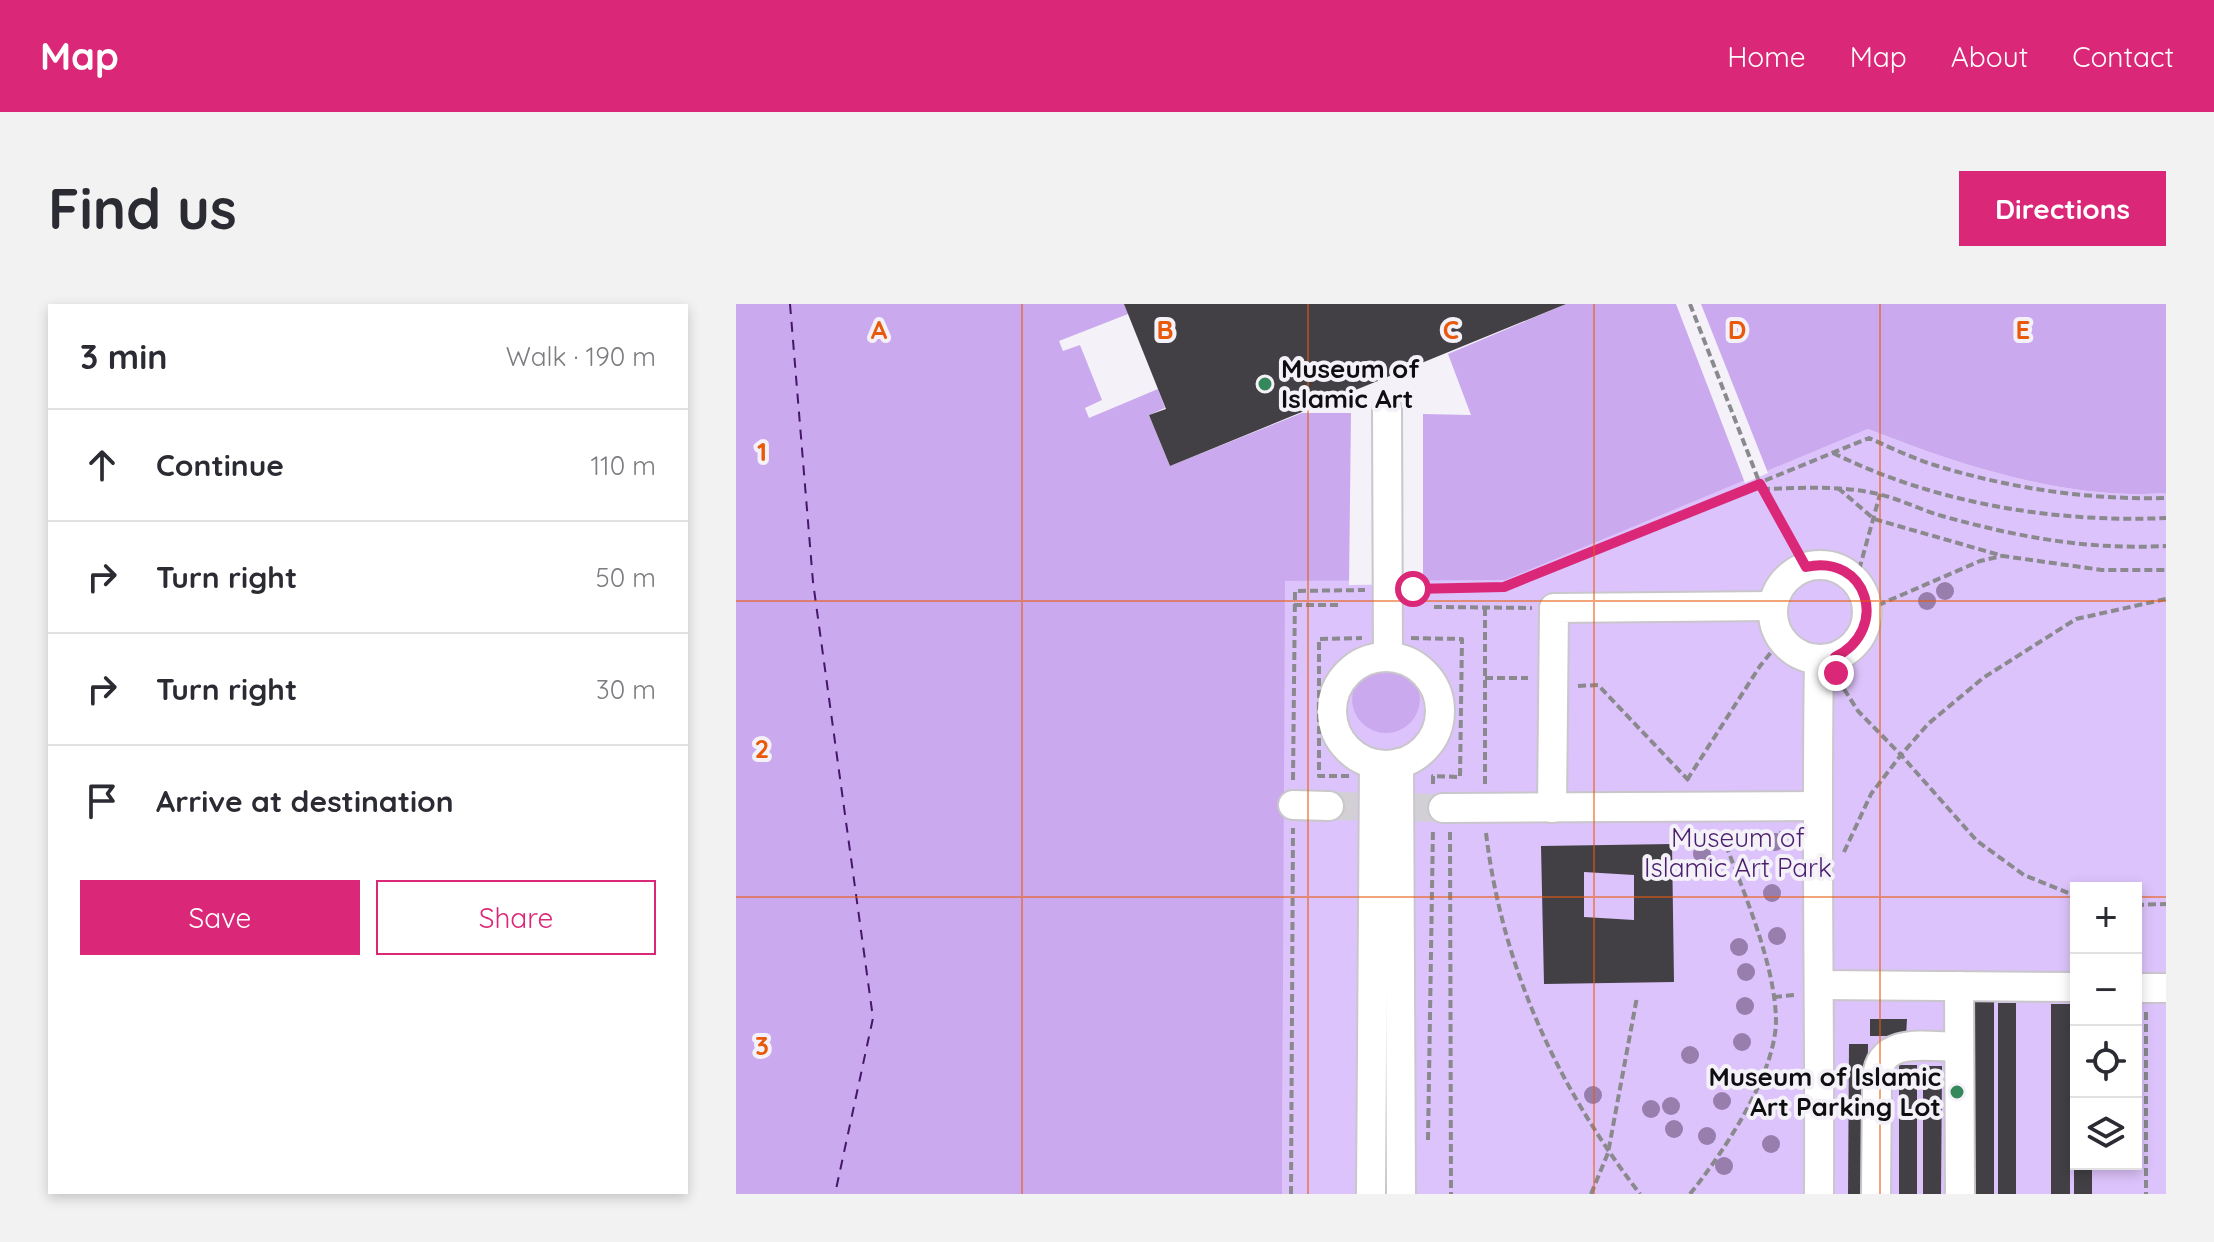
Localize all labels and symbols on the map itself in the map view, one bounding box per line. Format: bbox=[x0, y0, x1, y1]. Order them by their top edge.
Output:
text: A bbox=[871, 313, 888, 346]
text: B bbox=[1156, 313, 1174, 346]
text: C bbox=[1443, 313, 1459, 346]
text: D bbox=[1728, 313, 1746, 346]
text: E bbox=[2016, 313, 2030, 346]
place label: Museum of Islamic Art bbox=[1281, 352, 1420, 415]
marker: Museum of Islamic Art bbox=[1256, 375, 1274, 393]
text: 1 bbox=[757, 435, 767, 468]
route start bbox=[1395, 571, 1431, 607]
route end bbox=[1818, 655, 1854, 691]
text: 2 bbox=[755, 732, 769, 765]
park label: Museum of Islamic Art Park bbox=[1644, 821, 1832, 884]
text: 3 bbox=[755, 1029, 769, 1062]
place label: Museum of Islamic Art Parking Lot bbox=[1709, 1060, 1941, 1123]
marker: Museum of Islamic Art Parking Lot bbox=[1948, 1083, 1966, 1101]

